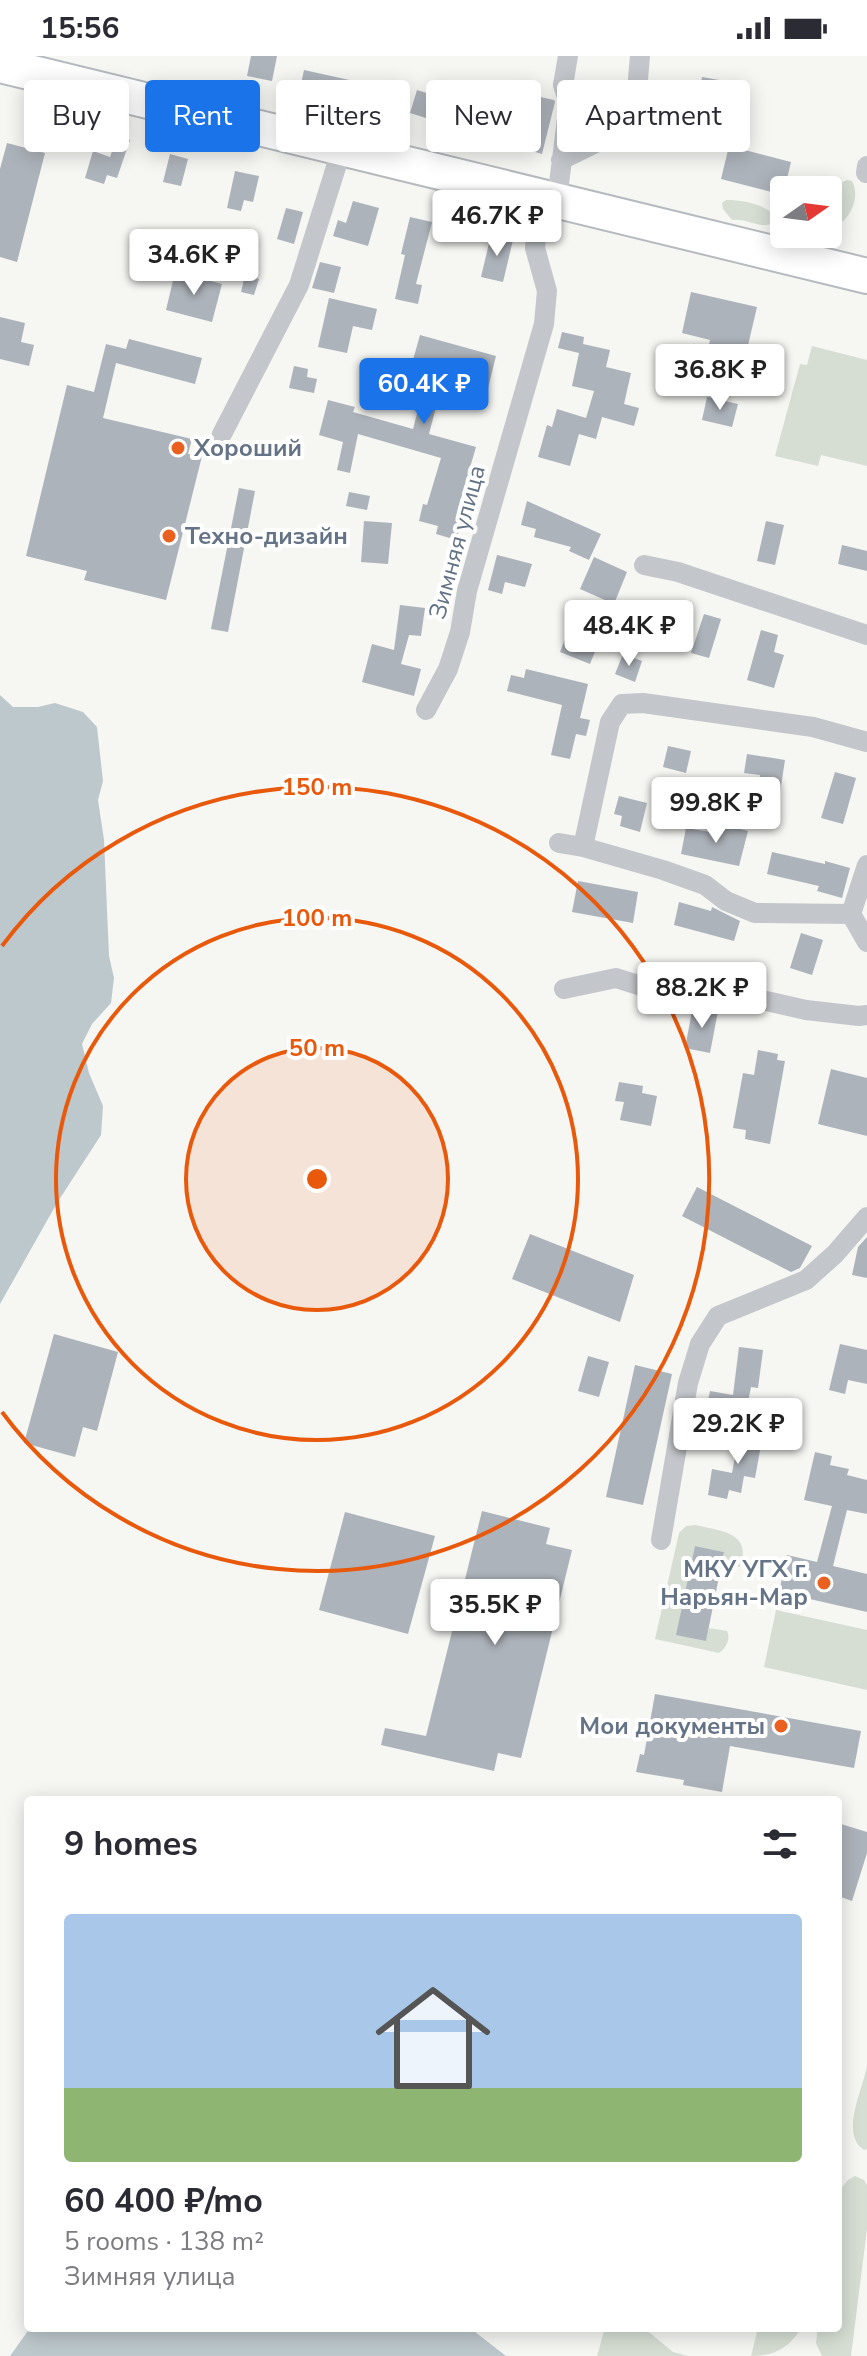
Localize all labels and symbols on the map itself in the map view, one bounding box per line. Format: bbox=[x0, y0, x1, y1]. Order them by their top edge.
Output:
north arrow bbox=[770, 176, 842, 248]
pin: 46.7K ₽ bbox=[423, 190, 571, 258]
pin: 34.6K ₽ bbox=[120, 229, 268, 297]
pin: 36.8K ₽ bbox=[646, 344, 794, 412]
pin: 60.4K ₽ bbox=[350, 358, 498, 426]
place label: Хороший bbox=[193, 432, 302, 464]
marker: Хороший bbox=[169, 439, 187, 457]
street label: Зимняя улица bbox=[421, 461, 493, 623]
place label: Техно-дизайн bbox=[185, 520, 348, 552]
marker: Техно-дизайн bbox=[160, 527, 178, 545]
pin: 48.4K ₽ bbox=[555, 600, 703, 668]
text: 150 m bbox=[282, 771, 352, 803]
pin: 99.8K ₽ bbox=[642, 777, 790, 845]
text: 100 m bbox=[282, 902, 352, 934]
pin: 88.2K ₽ bbox=[628, 962, 776, 1030]
text: 50 m bbox=[289, 1032, 345, 1064]
centre of rings bbox=[303, 1165, 331, 1193]
pin: 29.2K ₽ bbox=[664, 1398, 812, 1466]
place label: МКУ УГХ г. Нарьян-Мар bbox=[660, 1553, 808, 1613]
marker: МКУ УГХ г. Нарьян-Мар bbox=[815, 1574, 833, 1592]
pin: 35.5K ₽ bbox=[421, 1579, 569, 1647]
place label: Мои документы bbox=[579, 1710, 765, 1742]
marker: Мои документы bbox=[772, 1717, 790, 1735]

